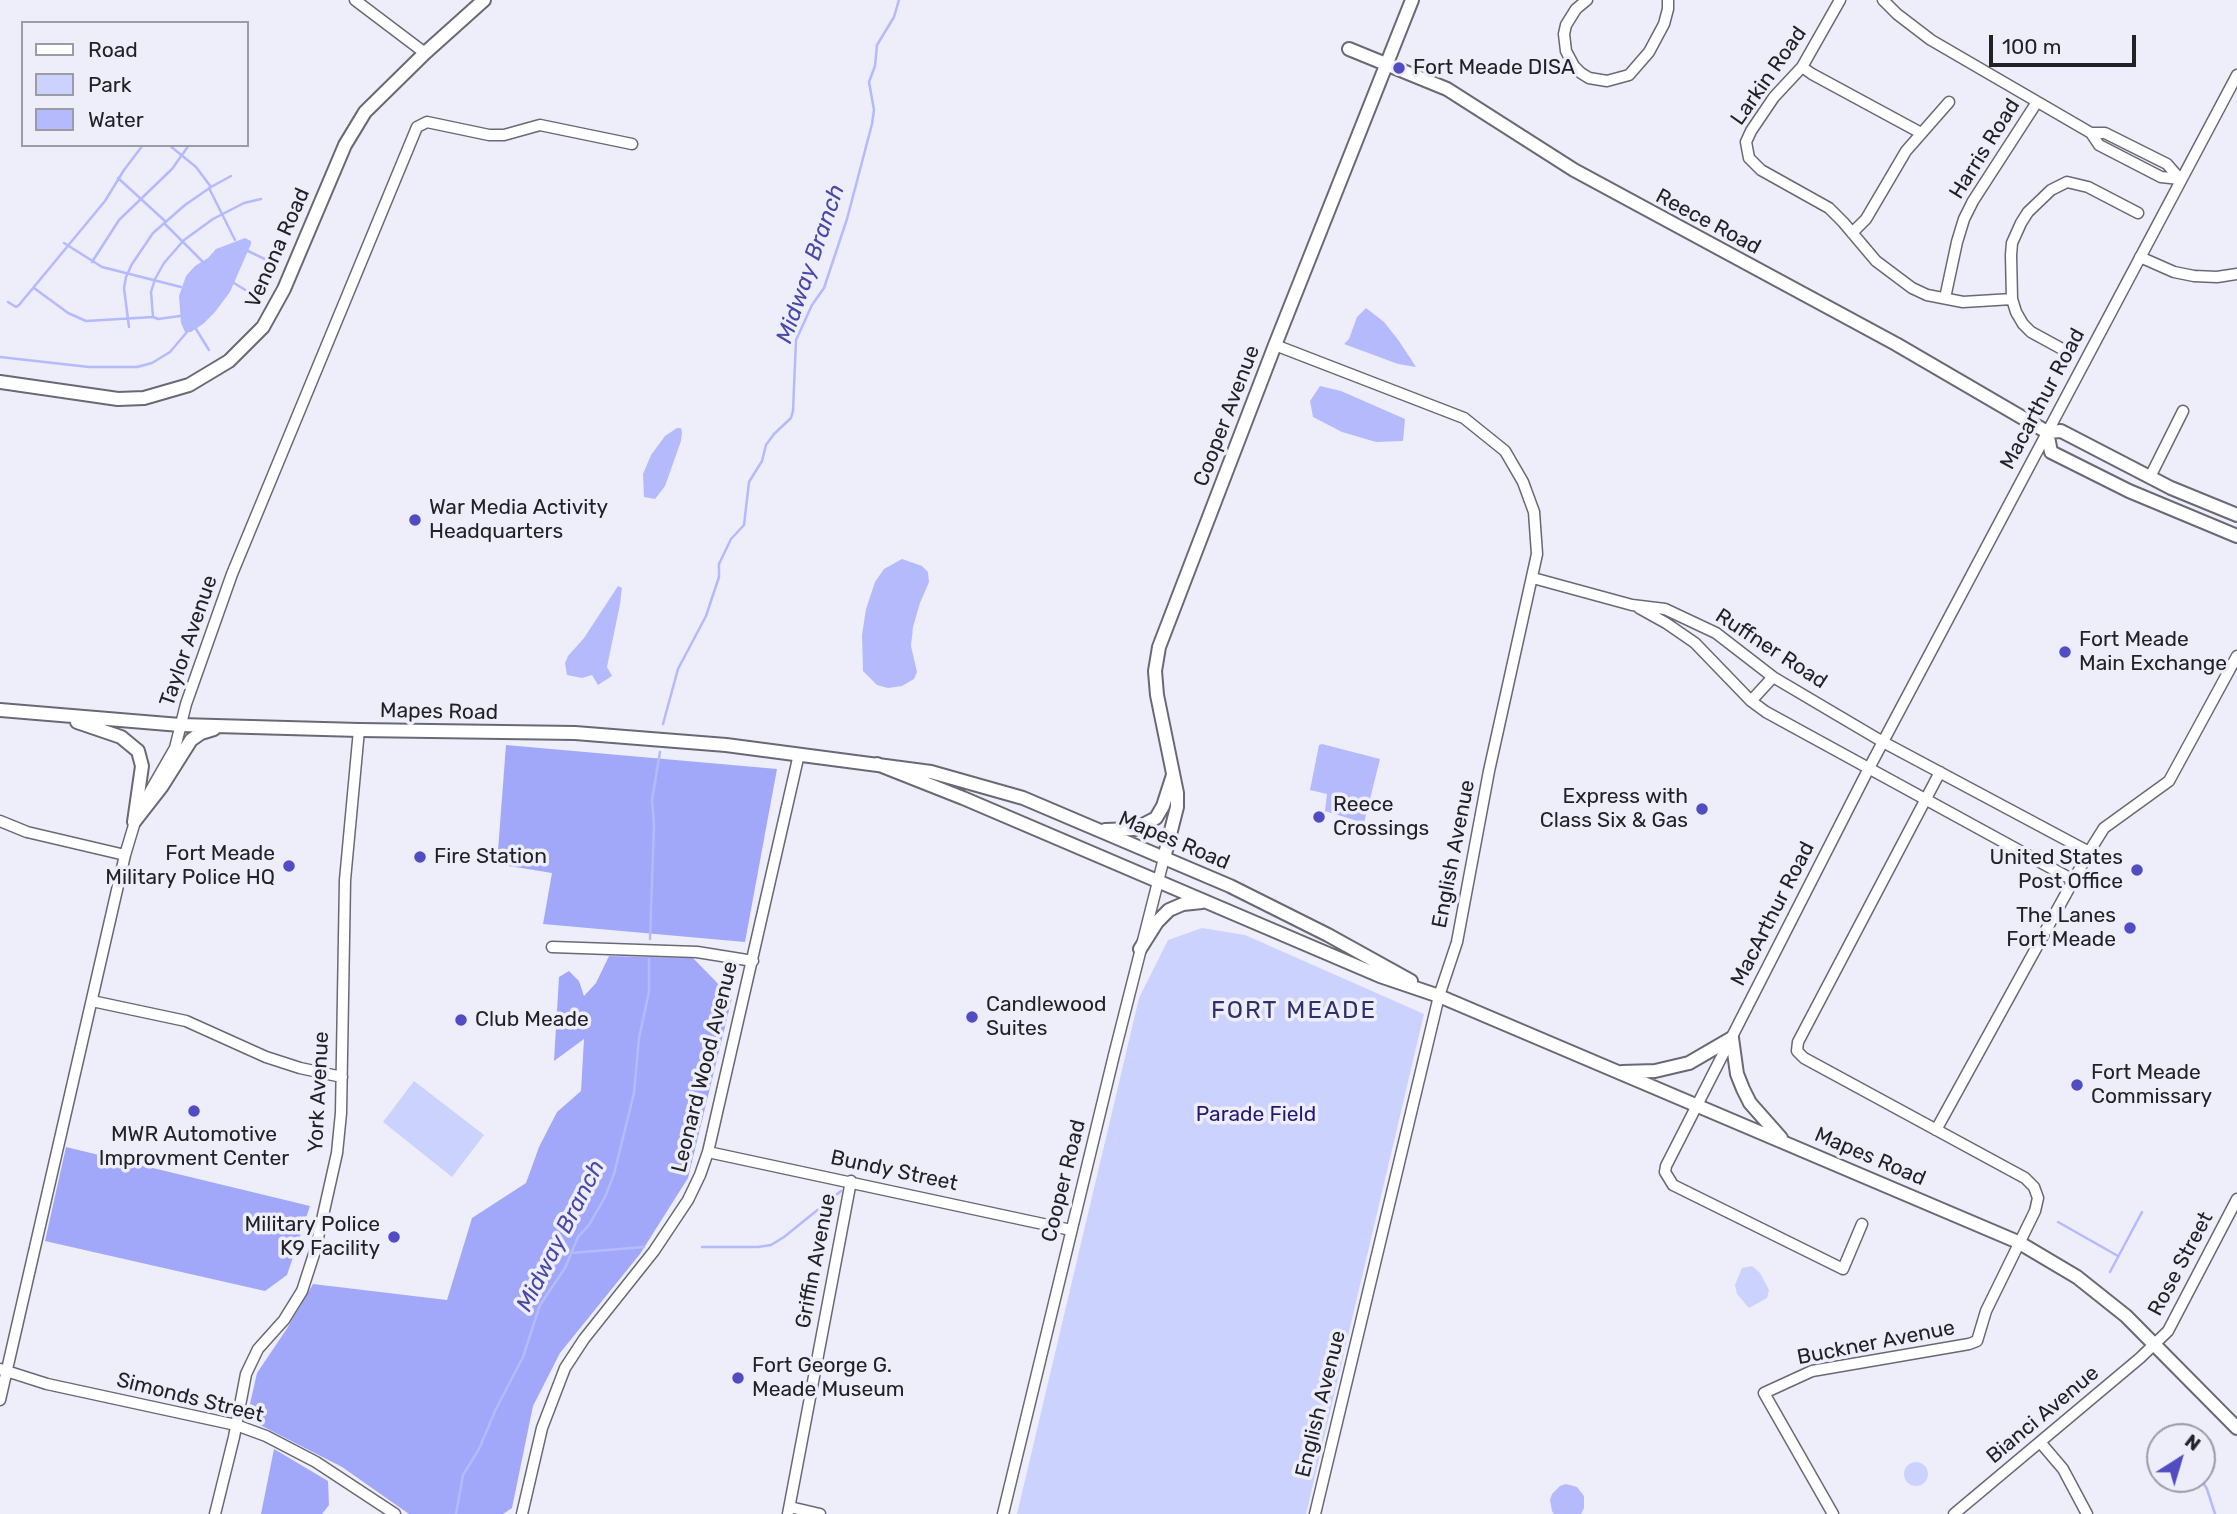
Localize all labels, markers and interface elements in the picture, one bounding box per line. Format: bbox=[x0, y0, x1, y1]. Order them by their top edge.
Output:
legend bbox=[21, 21, 248, 147]
scale bar bbox=[1992, 21, 2139, 65]
street label: Larkin Road bbox=[1726, 22, 1812, 130]
text: 100 m bbox=[2002, 34, 2061, 59]
text: Road bbox=[88, 37, 138, 62]
place label: Fort Meade DISA bbox=[1413, 55, 1575, 81]
marker: Fort Meade DISA bbox=[1391, 60, 1407, 76]
text: Park bbox=[88, 72, 132, 97]
street label: Harris Road bbox=[1944, 94, 2026, 204]
text: Water bbox=[88, 107, 144, 132]
water label: Midway Branch bbox=[771, 181, 851, 347]
street label: Venona Road bbox=[240, 184, 316, 312]
street label: Reece Road bbox=[1651, 184, 1765, 260]
street label: Macarthur Road bbox=[1995, 324, 2091, 474]
street label: Cooper Avenue bbox=[1189, 342, 1265, 490]
place label: War Media Activity Headquarters bbox=[429, 495, 608, 545]
marker: War Media Activity Headquarters bbox=[407, 512, 423, 528]
street label: Taylor Avenue bbox=[155, 572, 223, 710]
street label: Ruffner Road bbox=[1710, 603, 1832, 695]
place label: Fort Meade Main Exchange bbox=[2079, 627, 2227, 677]
marker: Fort Meade Main Exchange bbox=[2057, 644, 2073, 660]
street label: Mapes Road bbox=[380, 698, 498, 726]
street label: English Avenue bbox=[1427, 778, 1481, 930]
place label: Express with Class Six & Gas bbox=[1540, 784, 1688, 834]
place label: Reece Crossings bbox=[1333, 792, 1429, 842]
marker: Express with Class Six & Gas bbox=[1694, 801, 1710, 817]
street label: Mapes Road bbox=[1115, 806, 1233, 876]
marker: Reece Crossings bbox=[1311, 809, 1327, 825]
street label: MacArthur Road bbox=[1726, 838, 1820, 990]
place label: Fort Meade Military Police HQ bbox=[105, 841, 275, 891]
place label: Fire Station bbox=[434, 844, 547, 870]
place label: United States Post Office bbox=[1989, 845, 2123, 895]
marker: Fire Station bbox=[412, 849, 428, 865]
marker: Fort Meade Military Police HQ bbox=[281, 858, 297, 874]
marker: United States Post Office bbox=[2129, 862, 2145, 878]
place label: The Lanes Fort Meade bbox=[2006, 903, 2116, 953]
marker: The Lanes Fort Meade bbox=[2122, 920, 2138, 936]
street label: Leonard Wood Avenue bbox=[667, 959, 743, 1175]
place label: Candlewood Suites bbox=[986, 992, 1107, 1042]
district label: FORT MEADE bbox=[1212, 997, 1376, 1025]
place label: Club Meade bbox=[475, 1007, 589, 1033]
marker: Candlewood Suites bbox=[964, 1009, 980, 1025]
marker: Club Meade bbox=[453, 1012, 469, 1028]
street label: York Avenue bbox=[303, 1031, 335, 1153]
place label: Fort Meade Commissary bbox=[2091, 1060, 2212, 1110]
marker: Fort Meade Commissary bbox=[2069, 1077, 2085, 1093]
park label: Parade Field bbox=[1196, 1102, 1316, 1128]
marker: MWR Automotive Improvment Center bbox=[186, 1103, 202, 1119]
street label: Cooper Road bbox=[1037, 1117, 1091, 1245]
place label: MWR Automotive Improvment Center bbox=[99, 1122, 289, 1172]
street label: Mapes Road bbox=[1811, 1122, 1929, 1192]
street label: Bundy Street bbox=[828, 1145, 960, 1197]
water label: Midway Branch bbox=[511, 1156, 611, 1316]
street label: Griffin Avenue bbox=[791, 1191, 841, 1331]
street label: Rose Street bbox=[2143, 1208, 2219, 1320]
place label: Military Police K9 Facility bbox=[245, 1212, 380, 1262]
marker: Military Police K9 Facility bbox=[386, 1229, 402, 1245]
street label: Buckner Avenue bbox=[1795, 1315, 1957, 1371]
street label: English Avenue bbox=[1291, 1328, 1351, 1480]
place label: Fort George G. Meade Museum bbox=[752, 1353, 905, 1403]
street label: Bianci Avenue bbox=[1982, 1361, 2104, 1469]
street label: Simonds Street bbox=[114, 1368, 266, 1428]
marker: Fort George G. Meade Museum bbox=[730, 1370, 746, 1386]
north arrow bbox=[2146, 1423, 2216, 1493]
text: N bbox=[2180, 1429, 2205, 1456]

